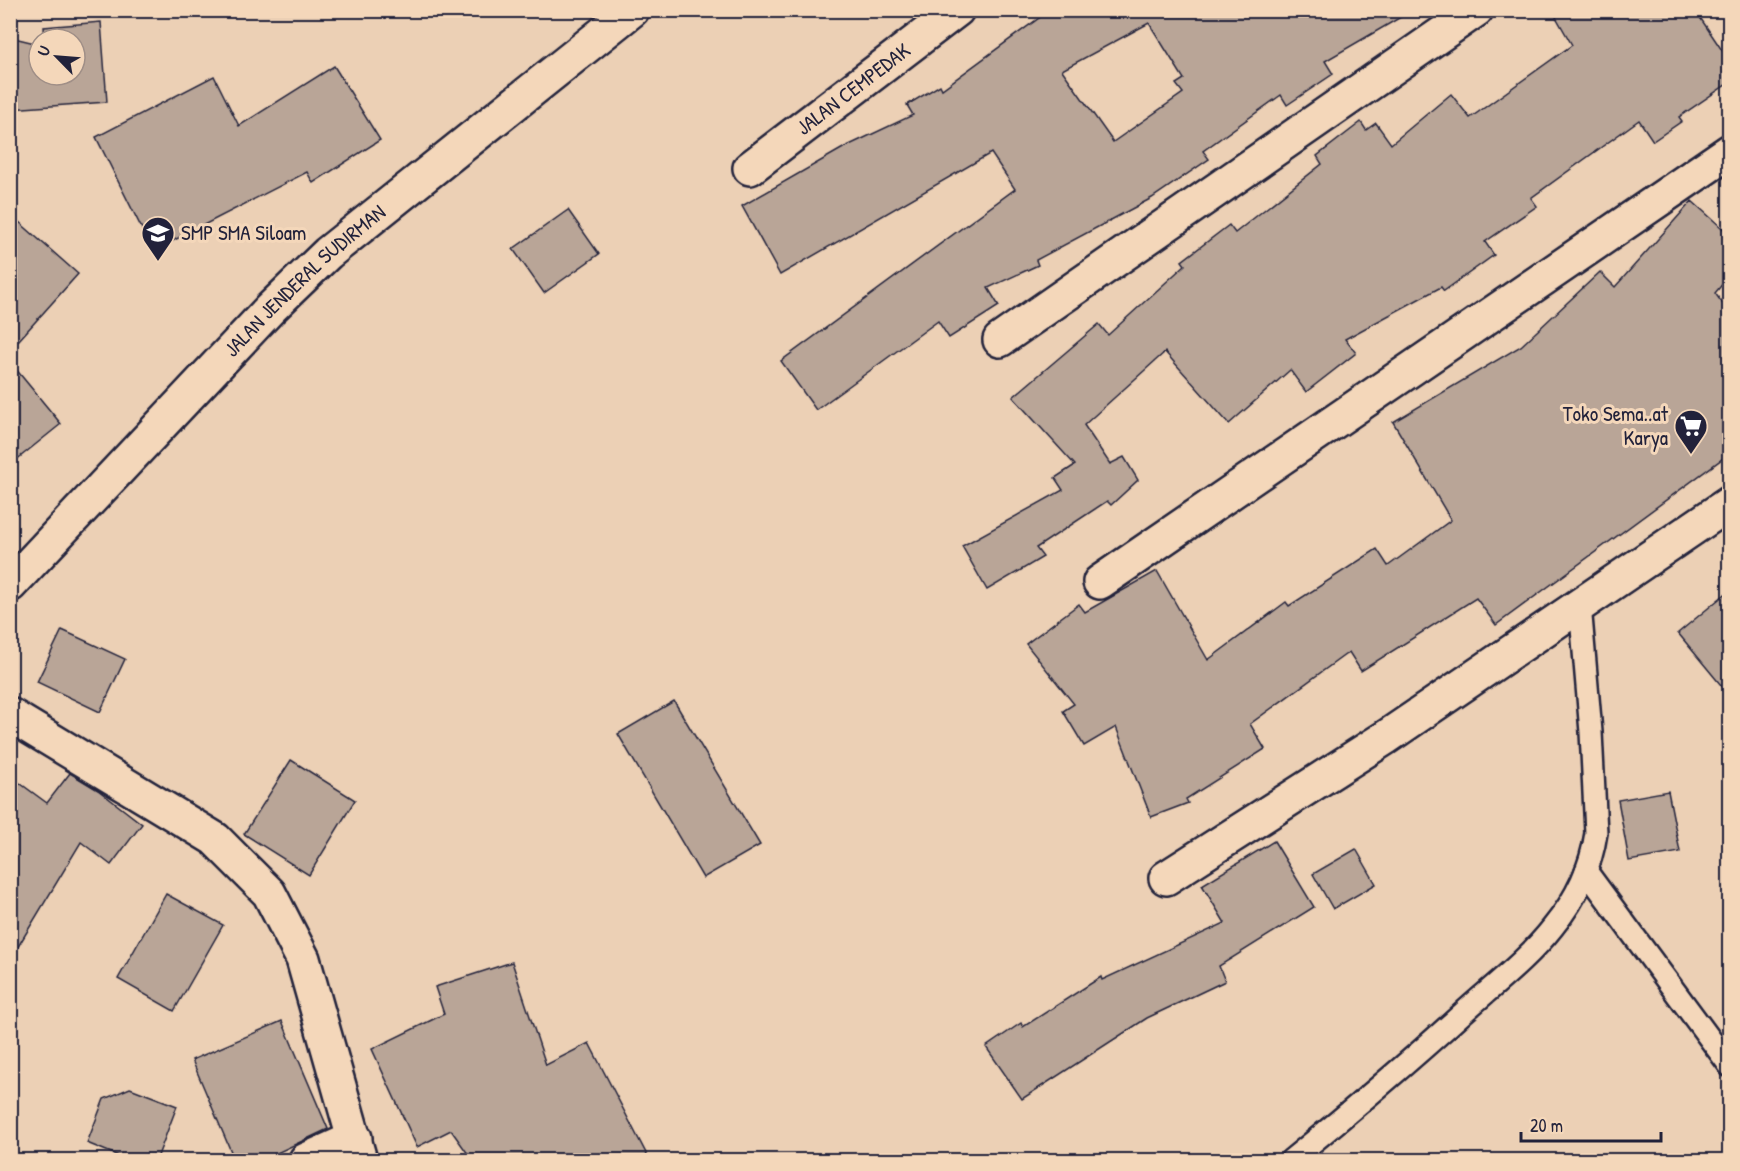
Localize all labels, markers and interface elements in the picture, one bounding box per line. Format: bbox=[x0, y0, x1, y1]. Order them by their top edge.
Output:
north arrow bbox=[27, 27, 87, 87]
street label: JALAN CEMPEDAK bbox=[790, 36, 916, 142]
text: U bbox=[32, 42, 55, 59]
street label: JALAN JENDERAL SUDIRMAN bbox=[217, 198, 391, 363]
school or university icon: SMP SMA Siloam bbox=[140, 215, 176, 262]
place label: SMP SMA Siloam bbox=[181, 218, 306, 247]
place label: Toko Sema..at Karya bbox=[1563, 399, 1669, 452]
supermarket icon: Toko Sema..at Karya bbox=[1673, 408, 1709, 455]
scale bar bbox=[1521, 1105, 1660, 1143]
text: 20 m bbox=[1530, 1113, 1563, 1138]

